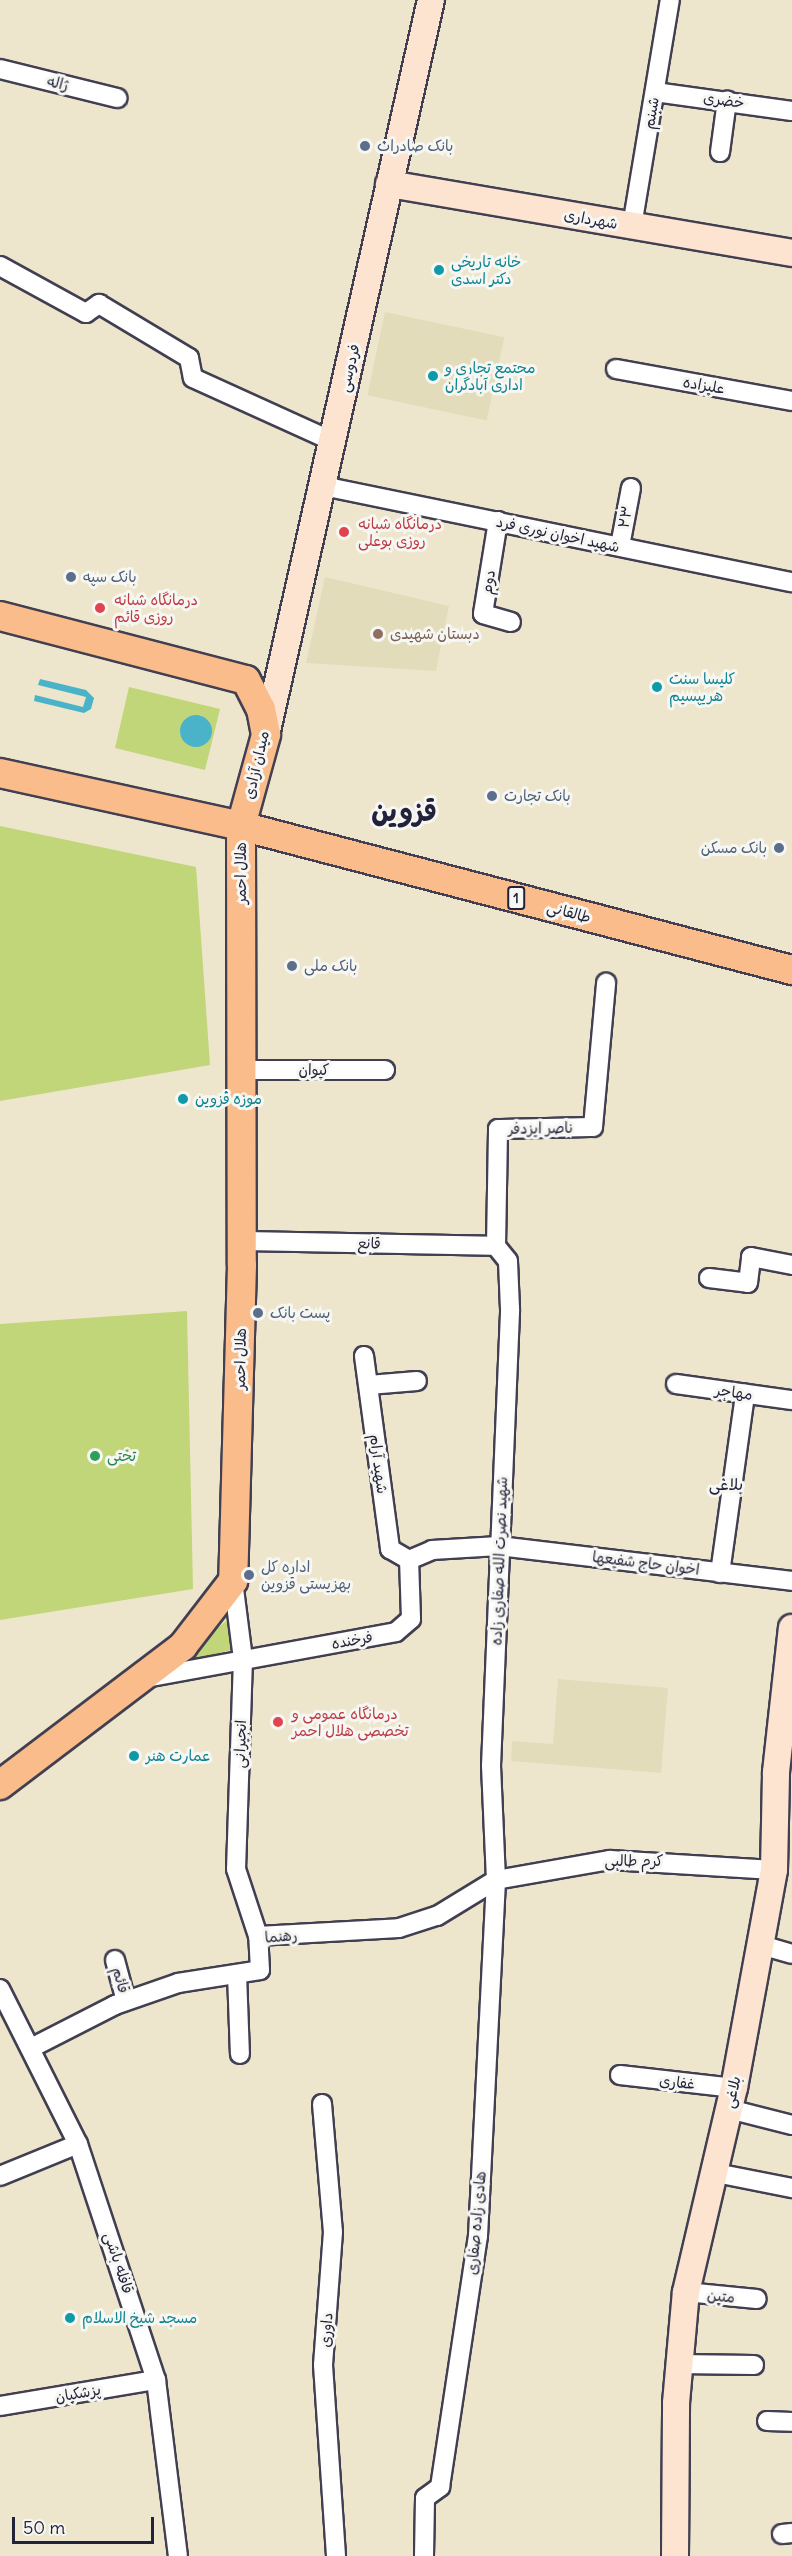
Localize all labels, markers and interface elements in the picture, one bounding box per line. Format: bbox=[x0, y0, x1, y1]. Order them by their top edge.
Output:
street label: ژاله bbox=[45, 72, 71, 94]
street label: خضری bbox=[702, 88, 746, 112]
street label: شبنم bbox=[639, 96, 663, 130]
place label: بانک صادرات bbox=[377, 137, 453, 155]
marker: بانک صادرات bbox=[358, 139, 372, 153]
street label: شهرداری bbox=[563, 205, 619, 233]
place label: خانه تاریخی دکتر اسدی bbox=[451, 252, 521, 287]
marker: خانه تاریخی دکتر اسدی bbox=[432, 263, 446, 277]
street label: فردوسی bbox=[335, 342, 363, 394]
place label: مجتمع تجاری و اداری آبادگران bbox=[445, 358, 535, 393]
marker: مجتمع تجاری و اداری آبادگران bbox=[426, 369, 440, 383]
street label: علیزاده bbox=[682, 372, 726, 398]
street label: ۲۳ bbox=[614, 504, 636, 530]
street label: شهید اخوان نوری فرد bbox=[495, 512, 621, 556]
place label: درمانگاه شبانه روزی بوعلی bbox=[358, 514, 442, 549]
marker: درمانگاه شبانه روزی بوعلی bbox=[335, 523, 353, 541]
place label: بانک سپه bbox=[83, 568, 137, 586]
street label: دوم bbox=[477, 569, 499, 595]
marker: بانک سپه bbox=[64, 570, 78, 584]
place label: درمانگاه شبانه روزی قائم bbox=[114, 590, 198, 625]
marker: درمانگاه شبانه روزی قائم bbox=[91, 599, 109, 617]
place label: دبستان شهیدی bbox=[390, 625, 480, 643]
marker: دبستان شهیدی bbox=[371, 627, 385, 641]
place label: کلیسا سنت هریپسیم bbox=[669, 669, 735, 704]
marker: کلیسا سنت هریپسیم bbox=[650, 680, 664, 694]
street label: میدان آزادی bbox=[239, 729, 273, 801]
place label: بانک تجارت bbox=[504, 787, 571, 805]
marker: بانک تجارت bbox=[485, 789, 499, 803]
district label: قزوین bbox=[371, 796, 437, 828]
place label: بانک مسکن bbox=[701, 839, 767, 857]
marker: بانک مسکن bbox=[772, 841, 786, 855]
street label: هلال احمر bbox=[232, 842, 250, 904]
road number: 1 bbox=[507, 887, 525, 909]
street label: طالقانی bbox=[545, 898, 593, 926]
place label: بانک ملی bbox=[304, 957, 357, 975]
marker: بانک ملی bbox=[285, 959, 299, 973]
street label: کیوان bbox=[298, 1061, 330, 1079]
place label: موزه قزوین bbox=[195, 1090, 262, 1108]
marker: موزه قزوین bbox=[176, 1092, 190, 1106]
street label: ناصر ایزدفر bbox=[508, 1118, 574, 1138]
street label: قانع bbox=[357, 1234, 381, 1252]
place label: پست بانک bbox=[270, 1304, 330, 1322]
marker: پست بانک bbox=[251, 1306, 265, 1320]
street label: هلال احمر bbox=[230, 1328, 250, 1390]
street label: مهاجر bbox=[714, 1380, 754, 1404]
street label: شهید آرام bbox=[366, 1433, 392, 1495]
place label: تختی bbox=[107, 1447, 136, 1465]
marker: تختی bbox=[88, 1449, 102, 1463]
district label: بلاغی bbox=[709, 1474, 743, 1494]
street label: شهید نصرت الله صفاری زاده bbox=[487, 1476, 511, 1646]
street label: اخوان حاج شفیعها bbox=[591, 1547, 701, 1579]
place label: اداره کل بهزیستی قزوین bbox=[261, 1557, 351, 1592]
marker: اداره کل بهزیستی قزوین bbox=[242, 1568, 256, 1582]
street label: فرخنده bbox=[330, 1628, 374, 1652]
place label: درمانگاه عمومی و تخصصی هلال احمر bbox=[292, 1704, 409, 1739]
marker: درمانگاه عمومی و تخصصی هلال احمر bbox=[269, 1713, 287, 1731]
street label: انجیرانی bbox=[230, 1719, 250, 1769]
place label: عمارت هنر bbox=[146, 1747, 211, 1765]
marker: عمارت هنر bbox=[127, 1749, 141, 1763]
street label: کرم طالبی bbox=[604, 1852, 664, 1870]
street label: رهنما bbox=[264, 1926, 298, 1946]
street label: قائم bbox=[109, 1965, 133, 1995]
street label: غفاری bbox=[658, 2071, 696, 2093]
street label: بلاغی bbox=[720, 2074, 744, 2110]
street label: هادی زاده صفاری bbox=[462, 2170, 490, 2276]
street label: قافله باشی bbox=[101, 2230, 137, 2296]
street label: متین bbox=[706, 2286, 736, 2306]
place label: مسجد شیخ الاسلام bbox=[82, 2309, 197, 2327]
marker: مسجد شیخ الاسلام bbox=[63, 2311, 77, 2325]
street label: داوری bbox=[316, 2312, 336, 2348]
street label: پزشکیان bbox=[54, 2380, 102, 2406]
scale bar bbox=[15, 2505, 158, 2543]
text: 50 m bbox=[23, 2516, 65, 2539]

